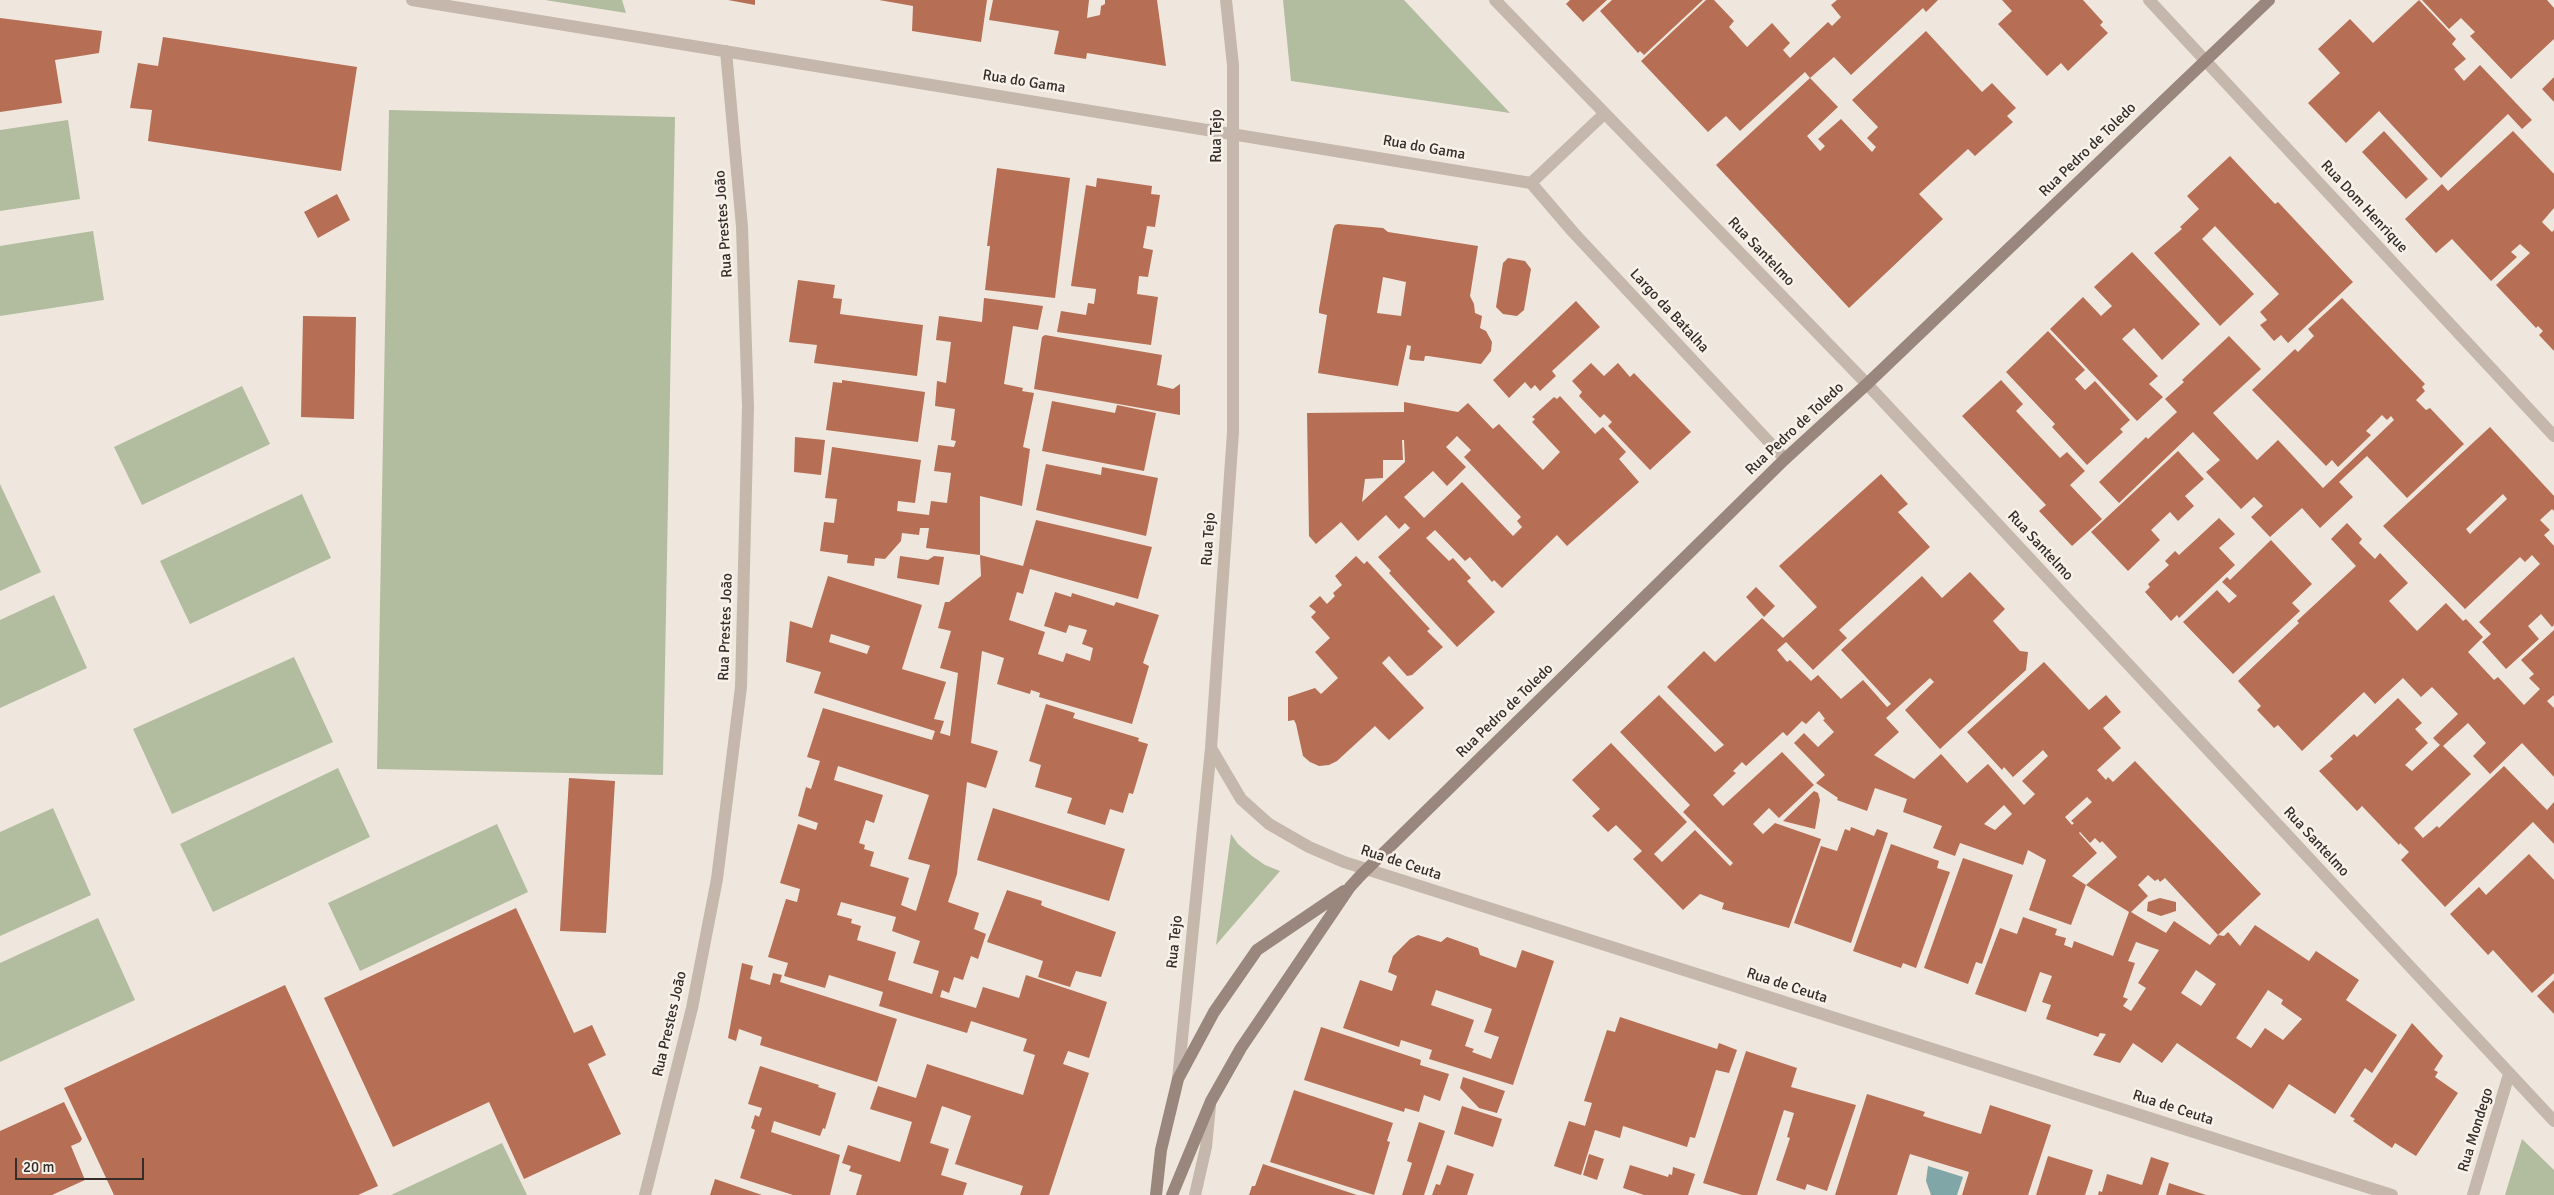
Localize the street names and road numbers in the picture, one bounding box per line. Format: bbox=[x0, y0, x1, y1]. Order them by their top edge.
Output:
street label: Rua do Gama bbox=[981, 67, 1067, 97]
street label: Rua Pedro de Toledo bbox=[2036, 99, 2140, 201]
street label: Rua Tejo bbox=[1208, 109, 1226, 163]
street label: Rua do Gama bbox=[1381, 132, 1467, 164]
street label: Rua Dom Henrique bbox=[2317, 157, 2411, 257]
street label: Rua Prestes João bbox=[711, 170, 737, 278]
street label: Rua Santelmo bbox=[1724, 214, 1798, 290]
street label: Largo da Batalha bbox=[1626, 265, 1712, 357]
street label: Rua Pedro de Toledo bbox=[1742, 379, 1848, 479]
street label: Rua Santelmo bbox=[2003, 507, 2077, 585]
street label: Rua Tejo bbox=[1198, 512, 1220, 566]
street label: Rua Prestes João bbox=[715, 573, 737, 681]
street label: Rua Pedro de Toledo bbox=[1453, 660, 1557, 762]
street label: Rua Santelmo bbox=[2279, 803, 2353, 881]
street label: Rua de Ceuta bbox=[1358, 841, 1444, 885]
street label: Rua Tejo bbox=[1163, 915, 1187, 969]
street label: Rua de Ceuta bbox=[1744, 964, 1830, 1008]
street label: Rua Prestes João bbox=[649, 969, 691, 1079]
street label: Rua de Ceuta bbox=[2130, 1086, 2216, 1130]
street label: Rua Mondego bbox=[2455, 1086, 2497, 1174]

